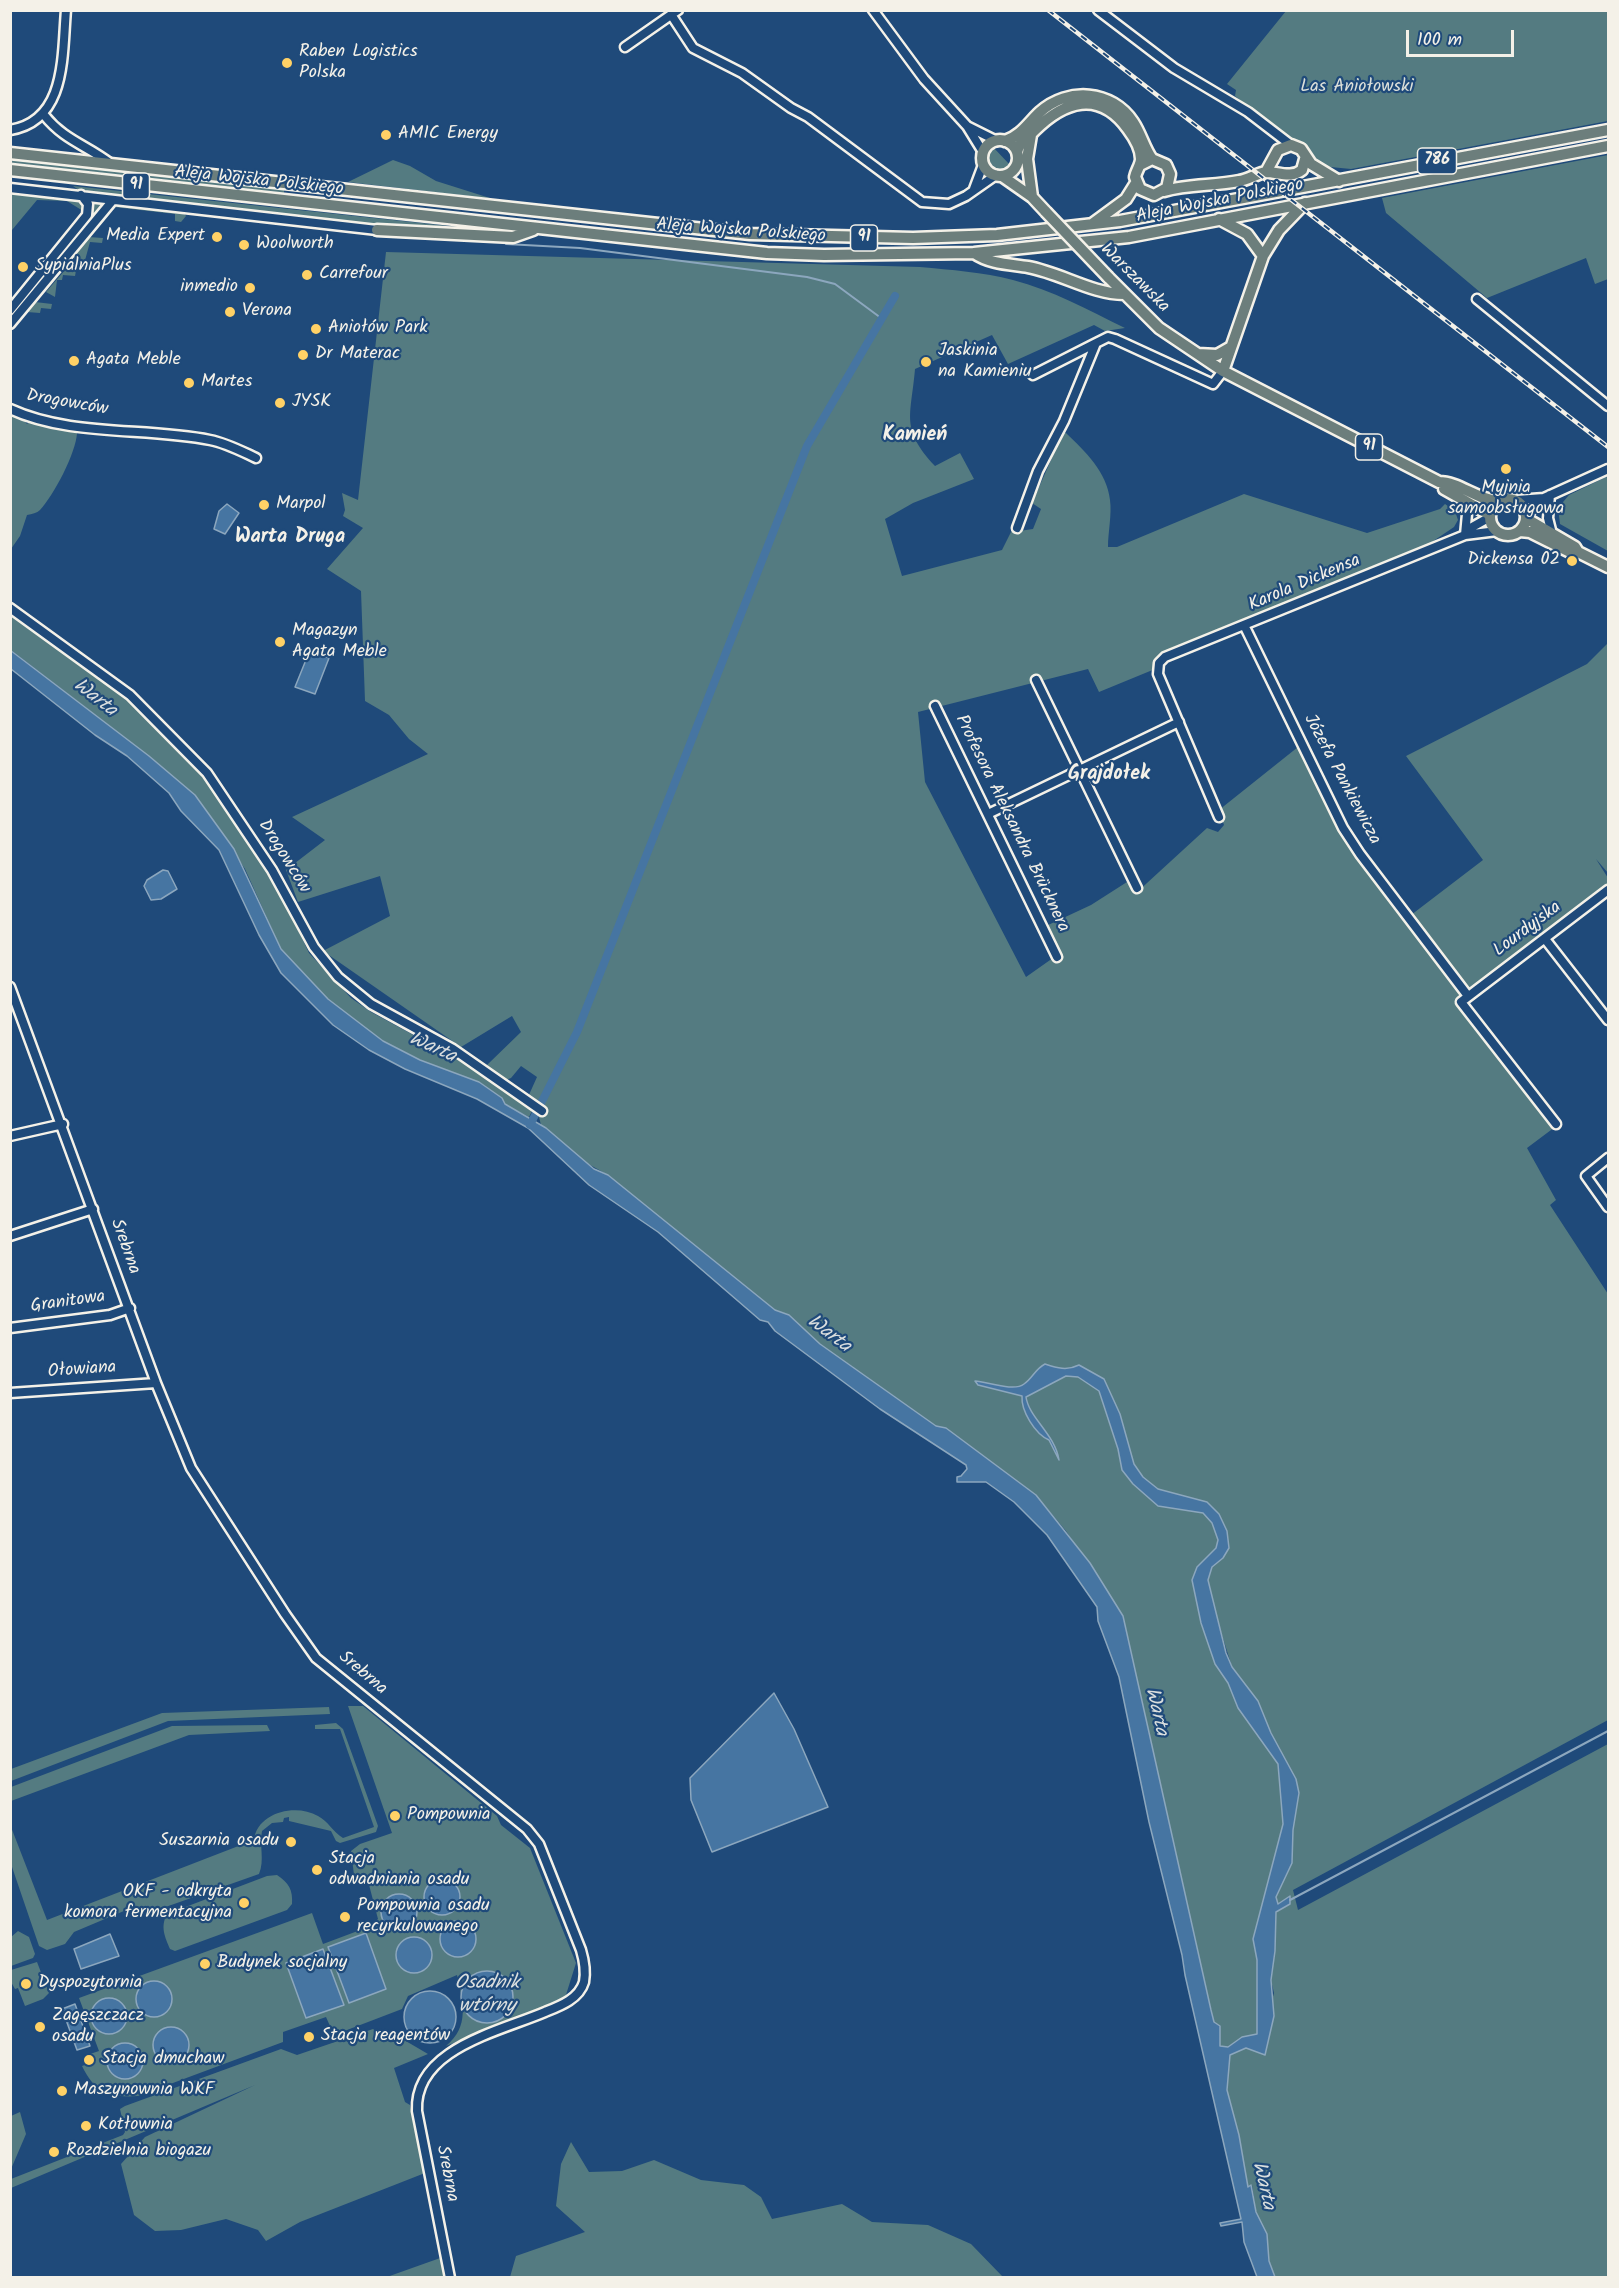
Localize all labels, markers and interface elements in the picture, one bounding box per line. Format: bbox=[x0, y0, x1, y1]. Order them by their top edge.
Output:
scale bar bbox=[1409, 18, 1517, 56]
text: 100 m bbox=[1417, 26, 1462, 55]
place label: Raben Logistics Polska bbox=[299, 42, 418, 84]
marker: Raben Logistics Polska bbox=[280, 56, 294, 70]
park label: Las Aniołowski bbox=[1300, 77, 1414, 99]
place label: AMIC Energy bbox=[398, 124, 498, 146]
marker: AMIC Energy bbox=[379, 128, 393, 142]
road number: 786 bbox=[1418, 148, 1456, 174]
street label: Aleja Wojska Polskiego bbox=[173, 162, 345, 202]
road number: 91 bbox=[122, 173, 150, 199]
street label: Aleja Wojska Polskiego bbox=[1135, 175, 1305, 229]
street label: Aleja Wojska Polskiego bbox=[656, 215, 826, 249]
road number: 91 bbox=[850, 225, 878, 251]
place label: Media Expert bbox=[106, 226, 205, 248]
marker: Media Expert bbox=[210, 230, 224, 244]
place label: Woolworth bbox=[256, 234, 334, 256]
marker: Woolworth bbox=[237, 238, 251, 252]
street label: Warszawska bbox=[1095, 240, 1173, 318]
place label: SypialniaPlus bbox=[35, 256, 132, 278]
marker: SypialniaPlus bbox=[16, 260, 30, 274]
place label: Carrefour bbox=[319, 264, 388, 286]
marker: Carrefour bbox=[300, 268, 314, 282]
place label: inmedio bbox=[180, 277, 238, 299]
marker: inmedio bbox=[243, 281, 257, 295]
place label: Verona bbox=[242, 301, 292, 323]
marker: Verona bbox=[223, 305, 237, 319]
place label: Aniołów Park bbox=[328, 318, 428, 340]
marker: Aniołów Park bbox=[309, 322, 323, 336]
place label: Jaskinia na Kamieniu bbox=[938, 341, 1032, 384]
place label: Dr Materac bbox=[315, 344, 400, 366]
marker: Dr Materac bbox=[296, 348, 310, 362]
place label: Agata Meble bbox=[86, 350, 181, 372]
marker: Agata Meble bbox=[67, 354, 81, 368]
marker: Jaskinia na Kamieniu bbox=[919, 355, 933, 369]
place label: Martes bbox=[201, 372, 252, 394]
marker: Martes bbox=[182, 376, 196, 390]
street label: Drogowców bbox=[24, 386, 110, 422]
place label: JYSK bbox=[292, 392, 331, 414]
marker: JYSK bbox=[273, 396, 287, 410]
district label: Kamień bbox=[883, 425, 947, 449]
road number: 91 bbox=[1356, 434, 1382, 460]
marker: Myjnia samoobsługowa bbox=[1499, 462, 1513, 476]
place label: Myjnia samoobsługowa bbox=[1448, 478, 1564, 520]
place label: Marpol bbox=[276, 494, 326, 516]
marker: Marpol bbox=[257, 498, 271, 512]
district label: Warta Druga bbox=[235, 527, 345, 551]
place label: Dickensa 02 bbox=[1467, 550, 1560, 572]
street label: Karola Dickensa bbox=[1246, 551, 1364, 617]
marker: Dickensa 02 bbox=[1565, 554, 1579, 568]
place label: Magazyn Agata Meble bbox=[292, 621, 387, 664]
marker: Magazyn Agata Meble bbox=[273, 635, 287, 649]
water label: Warta bbox=[67, 675, 121, 723]
street label: Józefa Pankiewicza bbox=[1298, 711, 1384, 849]
street label: Profesora Aleksandra Brücknera bbox=[949, 712, 1073, 936]
district label: Grajdołek bbox=[1068, 764, 1150, 788]
street label: Drogowców bbox=[252, 816, 314, 898]
street label: Lourdyjska bbox=[1490, 898, 1566, 962]
water label: Warta bbox=[405, 1028, 459, 1070]
street label: Srebrna bbox=[104, 1216, 144, 1278]
street label: Granitowa bbox=[29, 1287, 107, 1319]
water label: Warta bbox=[801, 1311, 855, 1359]
street label: Ołowiana bbox=[47, 1358, 117, 1384]
street label: Srebrna bbox=[333, 1647, 391, 1701]
water label: Warta bbox=[1138, 1686, 1172, 1738]
place label: Pompownia bbox=[407, 1805, 490, 1827]
marker: Pompownia bbox=[388, 1809, 402, 1823]
place label: Suszarnia osadu bbox=[159, 1831, 279, 1853]
marker: Suszarnia osadu bbox=[284, 1835, 298, 1849]
place label: Stacja odwadniania osadu bbox=[329, 1849, 469, 1892]
marker: Stacja odwadniania osadu bbox=[310, 1863, 324, 1877]
place label: OKF - odkryta komora fermentacyjna bbox=[64, 1882, 232, 1924]
marker: OKF - odkryta komora fermentacyjna bbox=[237, 1896, 251, 1910]
place label: Pompownia osadu recyrkulowanego bbox=[357, 1896, 490, 1938]
marker: Pompownia osadu recyrkulowanego bbox=[338, 1910, 352, 1924]
place label: Budynek socjalny bbox=[217, 1953, 347, 1975]
marker: Budynek socjalny bbox=[198, 1957, 212, 1971]
place label: Dyspozytornia bbox=[38, 1973, 142, 1995]
water label: Osadnik wtórny bbox=[455, 1973, 519, 2020]
marker: Dyspozytornia bbox=[19, 1977, 33, 1991]
place label: Zagęszczacz osadu bbox=[52, 2006, 144, 2048]
marker: Zagęszczacz osadu bbox=[33, 2020, 47, 2034]
place label: Stacja reagentów bbox=[321, 2026, 450, 2048]
marker: Stacja reagentów bbox=[302, 2030, 316, 2044]
place label: Stacja dmuchaw bbox=[101, 2049, 224, 2071]
marker: Stacja dmuchaw bbox=[82, 2053, 96, 2067]
place label: Maszynownia WKF bbox=[74, 2080, 214, 2102]
marker: Maszynownia WKF bbox=[55, 2084, 69, 2098]
place label: Kotłownia bbox=[98, 2115, 173, 2137]
marker: Kotłownia bbox=[79, 2119, 93, 2133]
place label: Rozdzielnia biogazu bbox=[66, 2141, 211, 2163]
street label: Srebrna bbox=[430, 2144, 462, 2204]
marker: Rozdzielnia biogazu bbox=[47, 2145, 61, 2159]
water label: Warta bbox=[1245, 2160, 1279, 2212]

